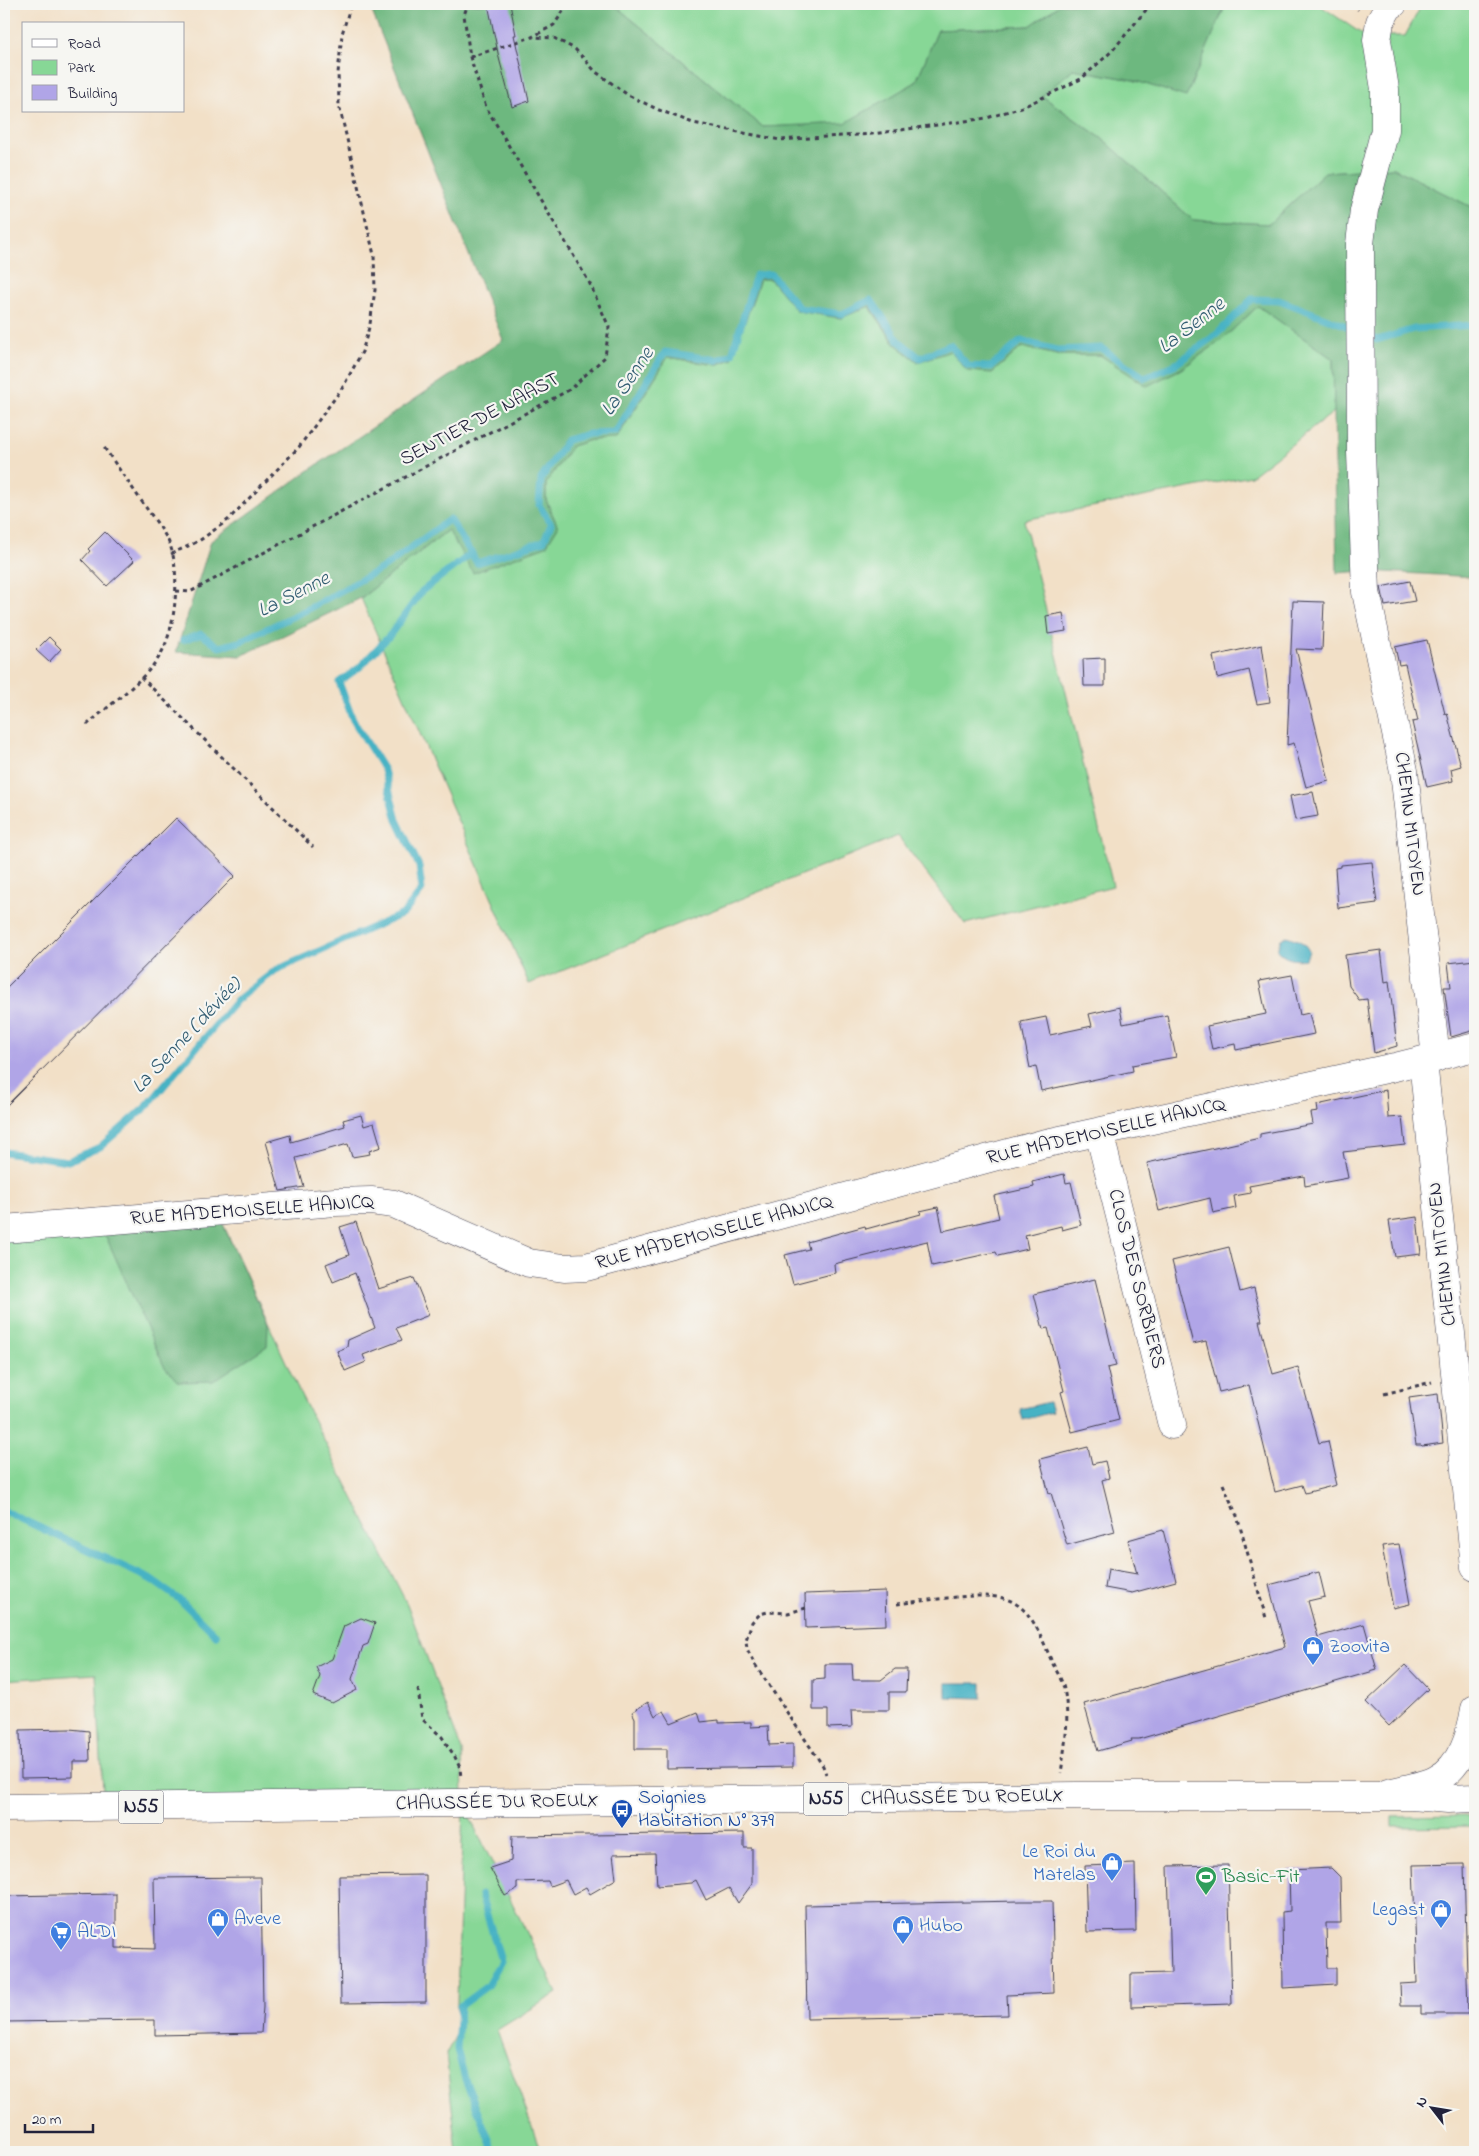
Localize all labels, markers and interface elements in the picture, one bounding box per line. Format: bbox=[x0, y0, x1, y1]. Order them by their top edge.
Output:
legend bbox=[22, 22, 185, 112]
text: Road bbox=[68, 33, 101, 55]
text: Park bbox=[68, 57, 96, 79]
text: Building bbox=[67, 83, 117, 106]
water label: La Senne bbox=[1152, 289, 1233, 362]
water label: La Senne bbox=[594, 340, 663, 422]
street label: SENTIER DE NAAST bbox=[395, 366, 565, 474]
water label: La Senne bbox=[253, 563, 337, 626]
street label: CHEMIN MITOYEN bbox=[1386, 750, 1432, 898]
water label: La Senne (déviée) bbox=[125, 970, 250, 1101]
street label: RUE MADEMOISELLE HANICQ bbox=[984, 1090, 1229, 1174]
street label: CHEMIN MITOYEN bbox=[1421, 1180, 1465, 1328]
street label: CLOS DES SORBIERS bbox=[1100, 1186, 1172, 1372]
street label: RUE MADEMOISELLE HANICQ bbox=[592, 1187, 837, 1279]
street label: RUE MADEMOISELLE HANICQ bbox=[129, 1188, 376, 1234]
place label: Zoovita bbox=[1329, 1633, 1390, 1662]
shop icon: Zoovita bbox=[1301, 1635, 1325, 1666]
road number: N55 bbox=[804, 1782, 848, 1816]
street label: CHAUSSÉE DU ROEULX bbox=[860, 1782, 1064, 1814]
place label: Soignies Habitation N° 379 bbox=[638, 1784, 774, 1836]
street label: CHAUSSÉE DU ROEULX bbox=[395, 1787, 599, 1819]
road number: N55 bbox=[118, 1790, 164, 1824]
bus stop icon: Soignies Habitation N° 379 bbox=[610, 1798, 634, 1829]
place label: Le Roi du Matelas bbox=[1022, 1838, 1096, 1890]
shop icon: Le Roi du Matelas bbox=[1100, 1851, 1124, 1882]
place label: Basic-Fit bbox=[1221, 1863, 1300, 1892]
sports icon: Basic-Fit bbox=[1194, 1865, 1218, 1896]
place label: Legast bbox=[1372, 1896, 1425, 1926]
shop icon: Legast bbox=[1429, 1898, 1453, 1929]
place label: Aveve bbox=[234, 1905, 281, 1934]
shop icon: Aveve bbox=[206, 1907, 230, 1938]
place label: Hubo bbox=[919, 1912, 963, 1941]
shop icon: Hubo bbox=[891, 1914, 915, 1945]
place label: ALDI bbox=[77, 1918, 116, 1947]
supermarket icon: ALDI bbox=[49, 1920, 73, 1951]
north arrow bbox=[1406, 2084, 1456, 2134]
text: N bbox=[1411, 2093, 1434, 2112]
scale bar bbox=[25, 2101, 92, 2133]
text: 20 m bbox=[32, 2109, 62, 2131]

